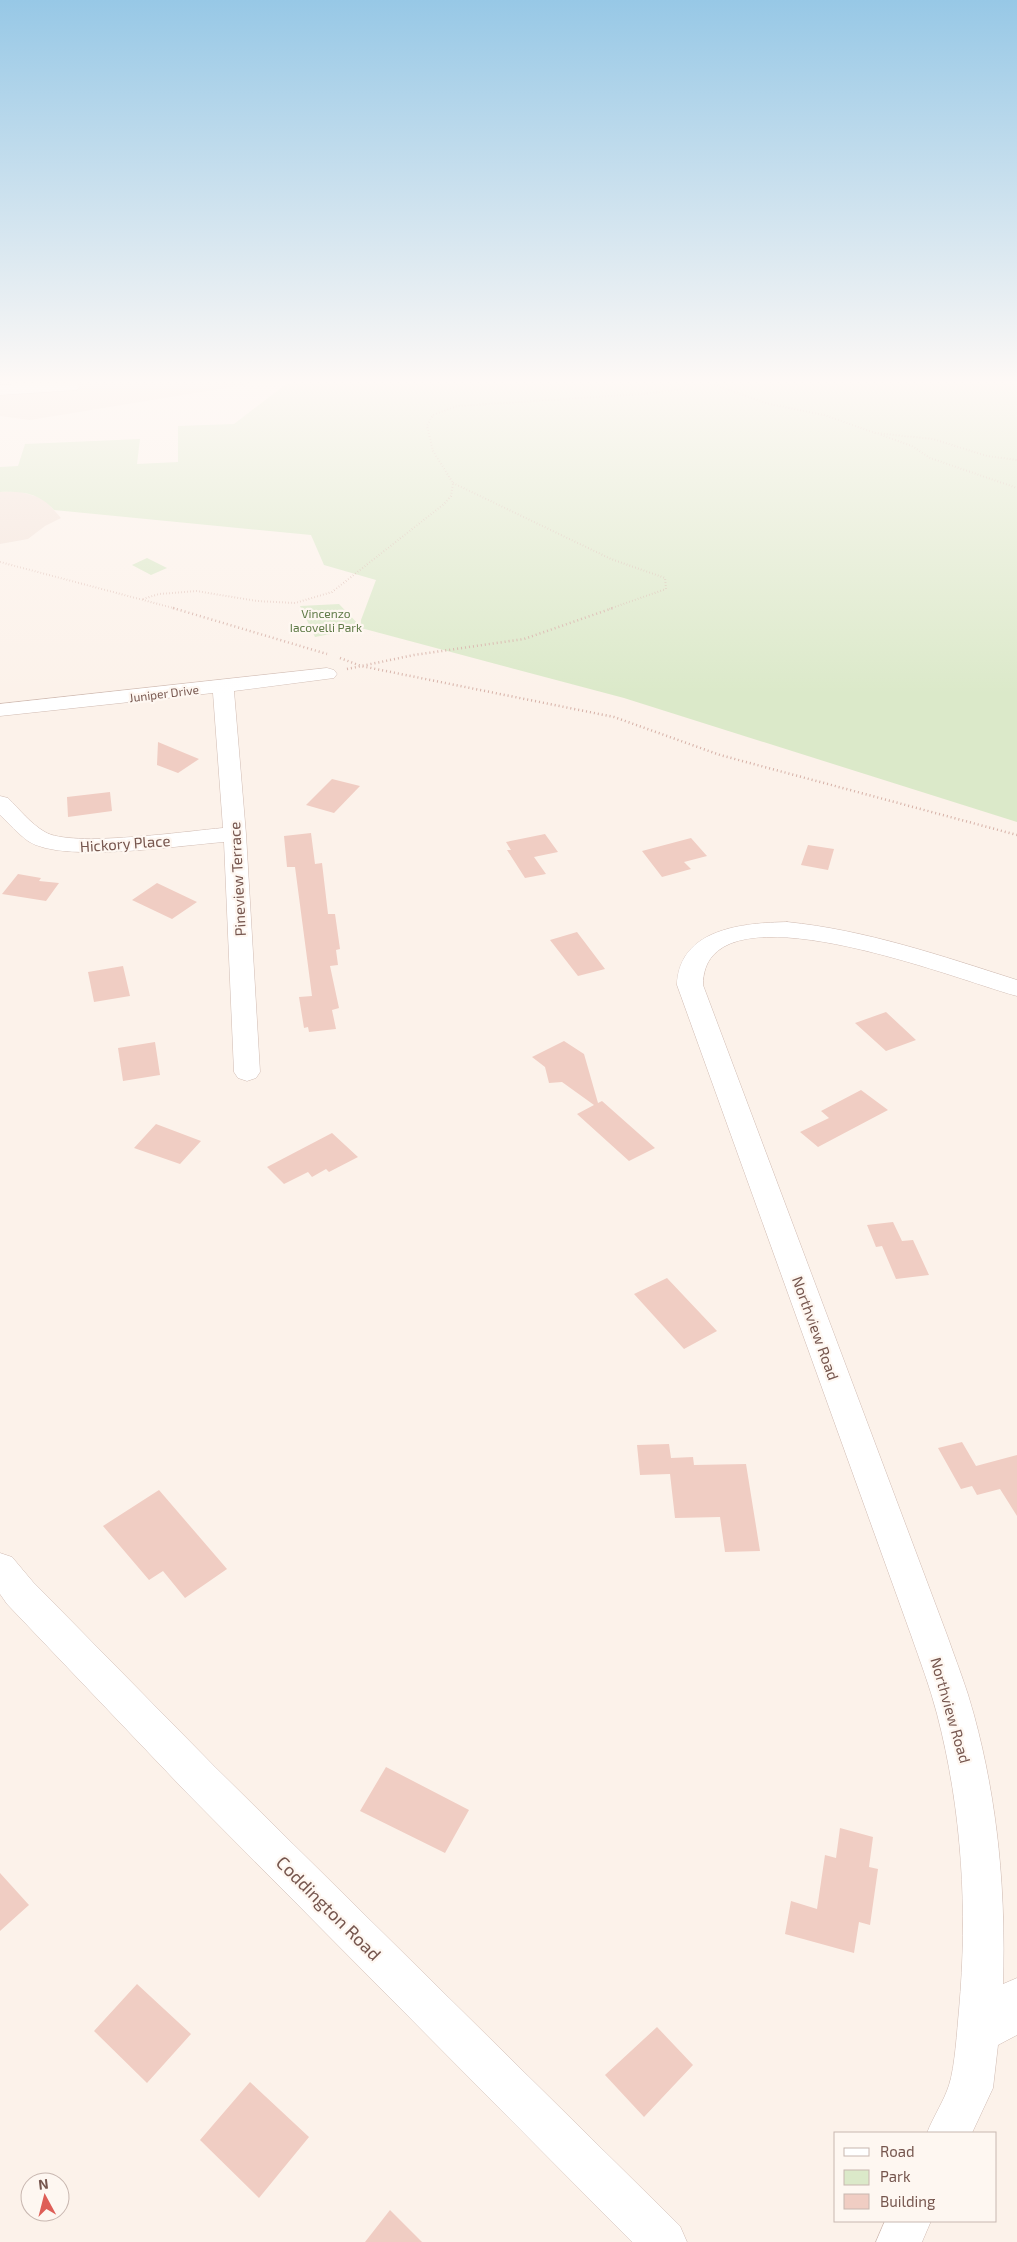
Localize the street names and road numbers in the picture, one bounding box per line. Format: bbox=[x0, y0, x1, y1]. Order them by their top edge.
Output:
street label: Juniper Drive bbox=[128, 682, 200, 704]
street label: Pineview Terrace bbox=[225, 821, 249, 937]
street label: Hickory Place bbox=[79, 831, 171, 855]
street label: Northview Road bbox=[789, 1274, 843, 1382]
street label: Northview Road bbox=[927, 1655, 975, 1765]
street label: Coddington Road bbox=[272, 1851, 386, 1965]

